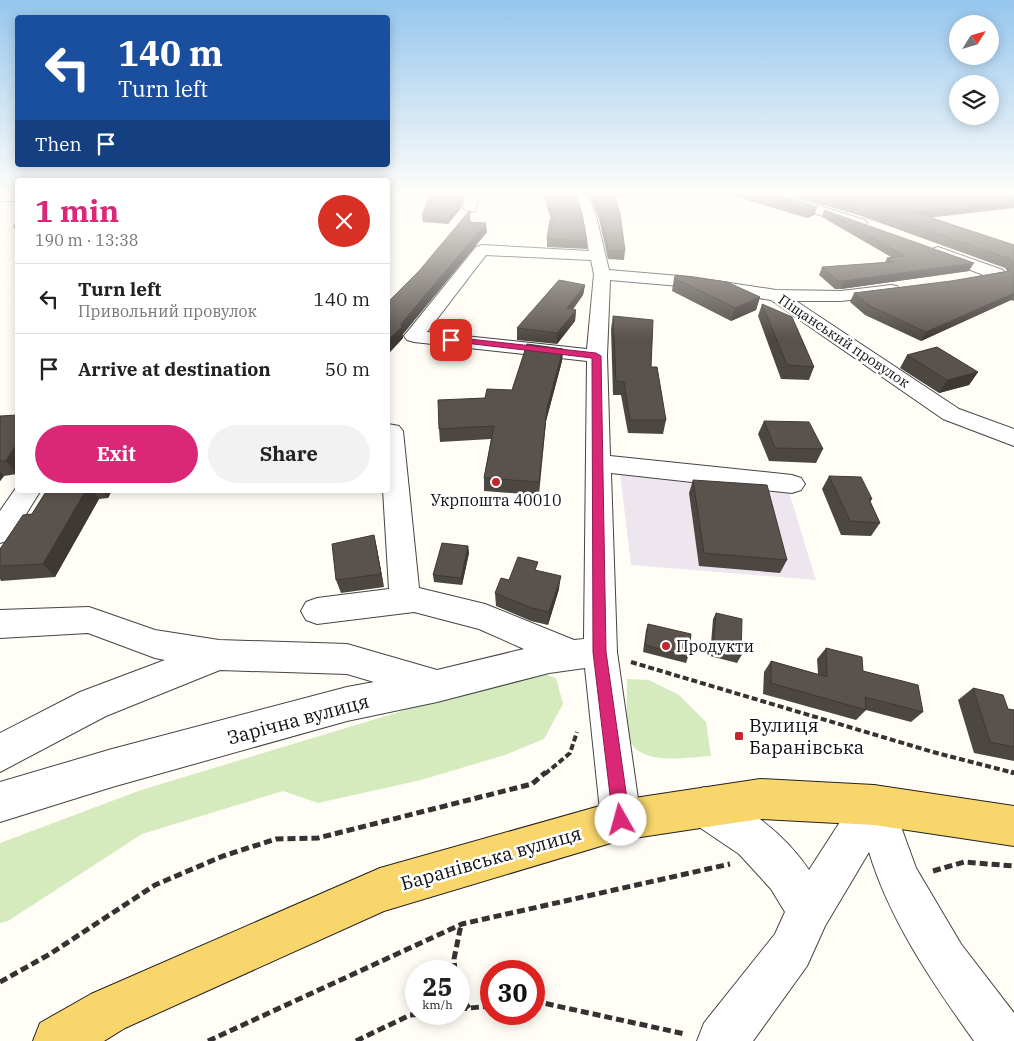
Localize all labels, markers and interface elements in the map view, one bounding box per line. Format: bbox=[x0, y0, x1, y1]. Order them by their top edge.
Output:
north arrow bbox=[949, 15, 999, 65]
map controls bbox=[949, 15, 999, 125]
text: 140 m bbox=[118, 30, 223, 76]
icon: left bbox=[35, 35, 100, 100]
text: Turn left bbox=[118, 74, 208, 103]
button: layers bbox=[949, 75, 999, 125]
icon: arrive bbox=[92, 130, 120, 158]
text: Then bbox=[35, 132, 82, 156]
text: 1 min bbox=[35, 191, 119, 230]
button: close bbox=[318, 195, 370, 247]
text: 190 m · 13:38 bbox=[35, 230, 138, 250]
text: Turn left bbox=[78, 277, 161, 301]
icon: left bbox=[35, 285, 63, 313]
text: 140 m bbox=[313, 287, 370, 311]
street label: Піщанський провулок bbox=[775, 290, 913, 392]
text: Привольний провулок bbox=[78, 301, 257, 321]
pin bbox=[430, 319, 472, 361]
icon: arrive bbox=[437, 326, 465, 354]
icon: arrive bbox=[35, 355, 63, 383]
text: Arrive at destination bbox=[78, 357, 271, 381]
text: 50 m bbox=[325, 357, 370, 381]
button: Exit bbox=[35, 425, 198, 483]
button: Share bbox=[208, 425, 370, 483]
marker: Укрпошта 40010 bbox=[490, 476, 502, 488]
place label: Укрпошта 40010 bbox=[430, 490, 562, 510]
place label: Продукти bbox=[676, 636, 754, 656]
marker: Продукти bbox=[660, 640, 672, 652]
street label: Зарічна вулиця bbox=[224, 689, 372, 749]
place label: Вулиця Баранівська bbox=[749, 713, 864, 759]
marker: Вулиця Баранівська bbox=[733, 730, 745, 742]
position arrow bbox=[594, 793, 646, 845]
street label: Баранівська вулиця bbox=[398, 821, 584, 895]
speed limit sign: 30 bbox=[480, 960, 545, 1025]
text: 25 bbox=[422, 970, 453, 1003]
text: km/h bbox=[422, 997, 453, 1012]

